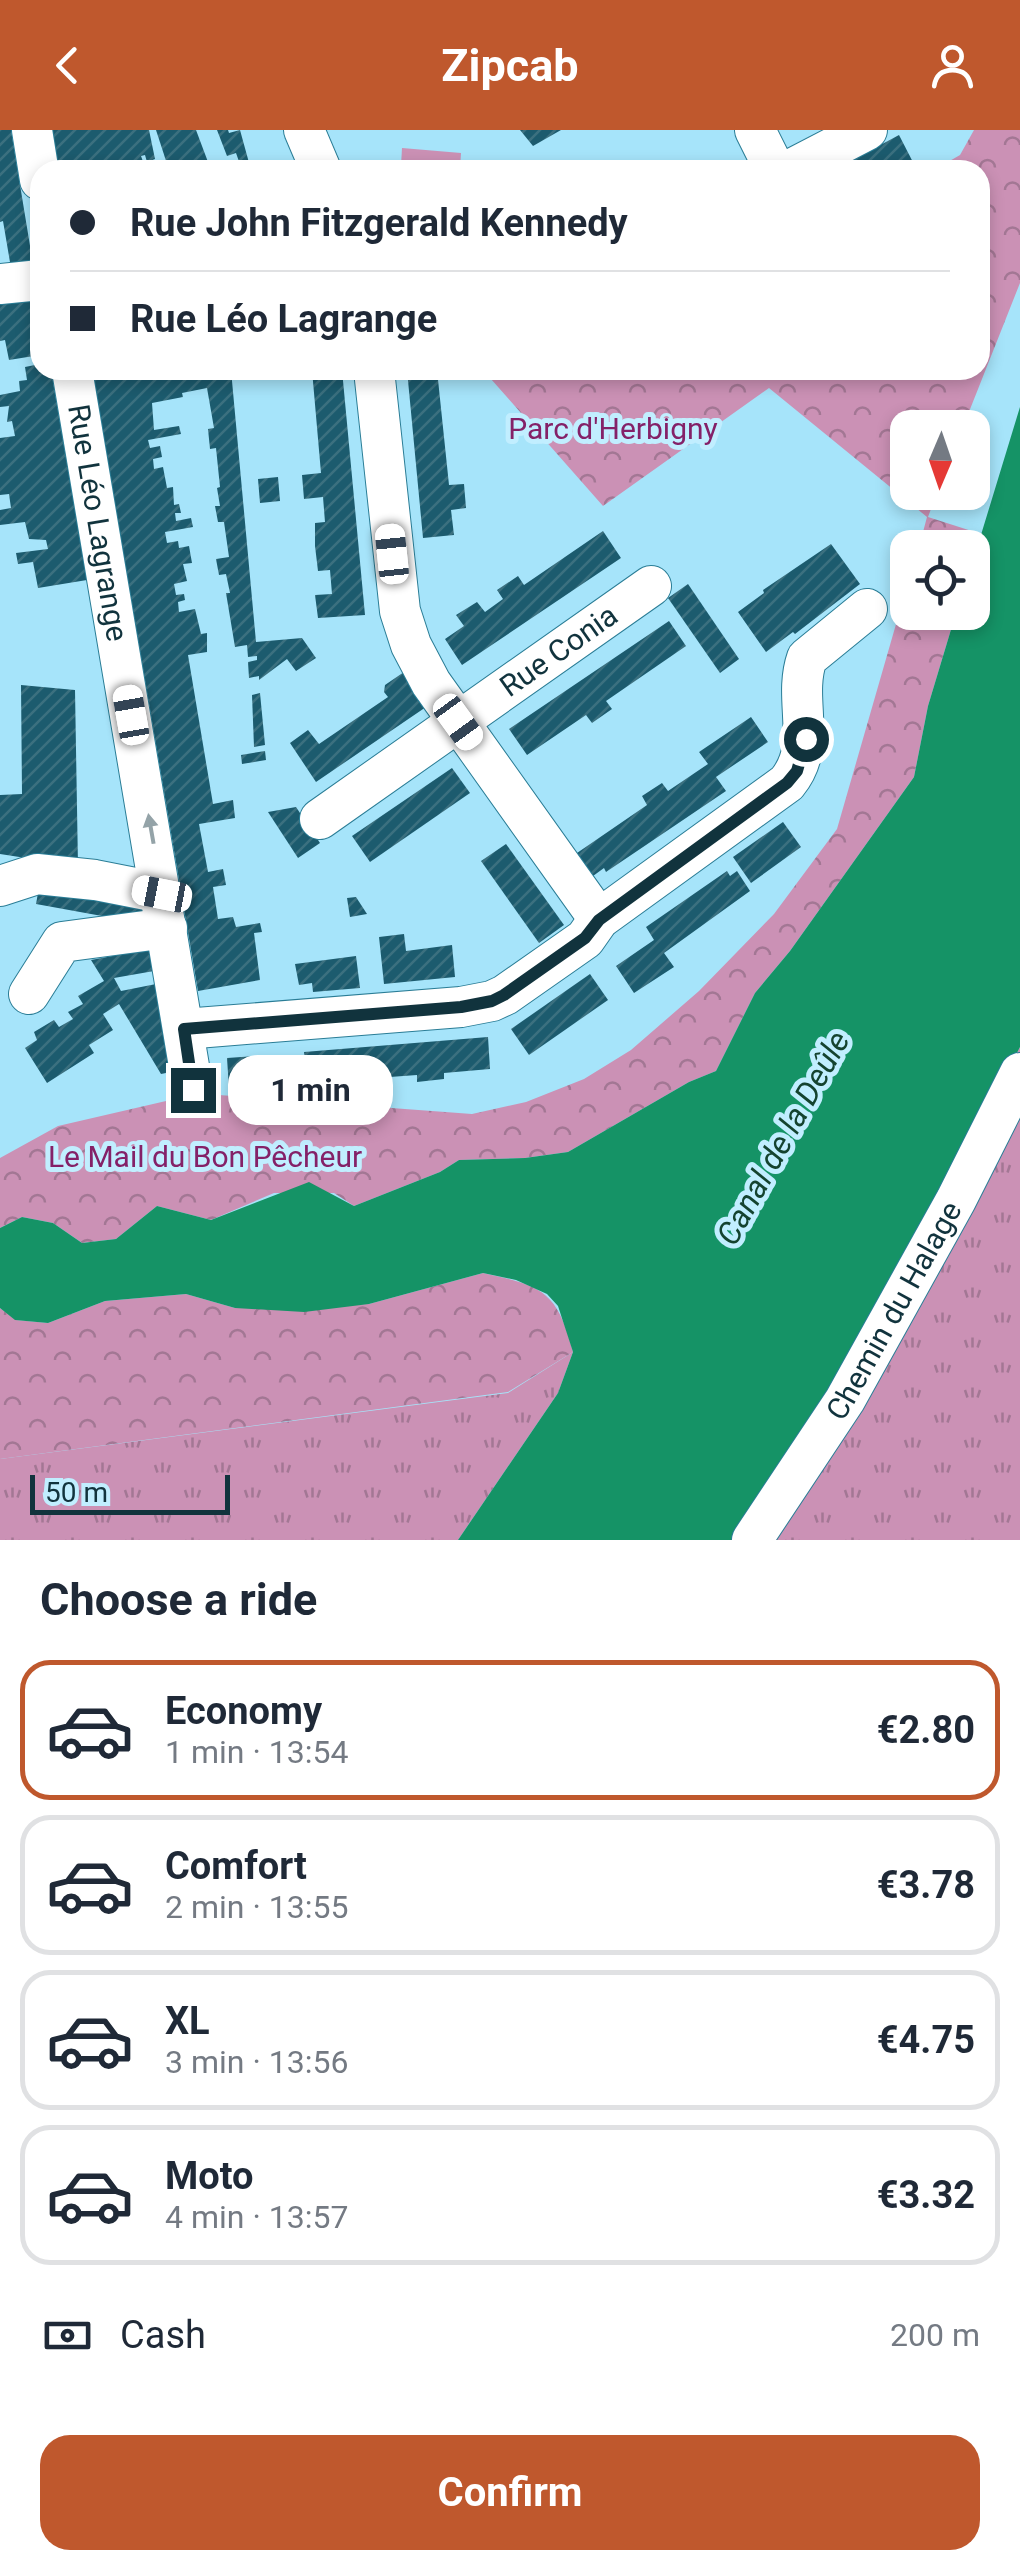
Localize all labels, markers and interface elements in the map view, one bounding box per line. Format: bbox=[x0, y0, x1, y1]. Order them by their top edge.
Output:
icon: back bbox=[40, 38, 95, 93]
icon: person bbox=[925, 38, 980, 93]
text: Zipcab bbox=[441, 39, 579, 92]
text: Rue John Fitzgerald Kennedy bbox=[130, 201, 628, 245]
text: Rue Léo Lagrange bbox=[130, 297, 437, 341]
street label: Rue Léo Lagrange bbox=[61, 402, 135, 644]
north arrow bbox=[890, 410, 990, 510]
map controls bbox=[890, 410, 990, 630]
park label: Parc d'Herbigny bbox=[508, 411, 718, 446]
car bbox=[374, 523, 410, 585]
button: locate bbox=[890, 530, 990, 630]
street label: Rue Conia bbox=[493, 597, 624, 704]
car bbox=[111, 683, 151, 747]
car bbox=[428, 689, 488, 755]
route start bbox=[784, 717, 829, 762]
one-way arrow bbox=[142, 813, 158, 845]
car bbox=[130, 874, 194, 914]
water label: Canal de la Deûle bbox=[709, 1024, 857, 1252]
callout: 1 min bbox=[228, 1055, 393, 1125]
route end bbox=[171, 1068, 216, 1113]
text: 1 min bbox=[270, 1071, 351, 1109]
park label: Le Mail du Bon Pêcheur bbox=[48, 1139, 362, 1174]
street label: Chemin du Halage bbox=[819, 1195, 969, 1426]
scale bar bbox=[30, 1470, 230, 1514]
text: 50 m bbox=[45, 1476, 108, 1509]
text: Choose a ride bbox=[40, 1573, 317, 1626]
icon: car bbox=[45, 1685, 135, 1775]
text: Economy bbox=[165, 1689, 322, 1733]
text: €2.80 bbox=[877, 1708, 975, 1752]
text: 1 min · 13:54 bbox=[165, 1733, 348, 1771]
icon: car bbox=[45, 1840, 135, 1930]
text: Comfort bbox=[165, 1844, 307, 1888]
text: €3.78 bbox=[877, 1863, 975, 1907]
text: 2 min · 13:55 bbox=[165, 1888, 348, 1926]
icon: car bbox=[45, 1995, 135, 2085]
text: XL bbox=[165, 1999, 210, 2043]
text: €4.75 bbox=[877, 2018, 975, 2062]
text: 3 min · 13:56 bbox=[165, 2043, 348, 2081]
icon: car bbox=[45, 2150, 135, 2240]
text: Moto bbox=[165, 2154, 254, 2198]
text: €3.32 bbox=[877, 2173, 975, 2217]
text: 4 min · 13:57 bbox=[165, 2198, 348, 2236]
icon: cash bbox=[40, 2308, 95, 2363]
text: Cash bbox=[120, 2313, 206, 2357]
text: 200 m bbox=[890, 2316, 980, 2354]
button: Confirm bbox=[40, 2435, 980, 2550]

